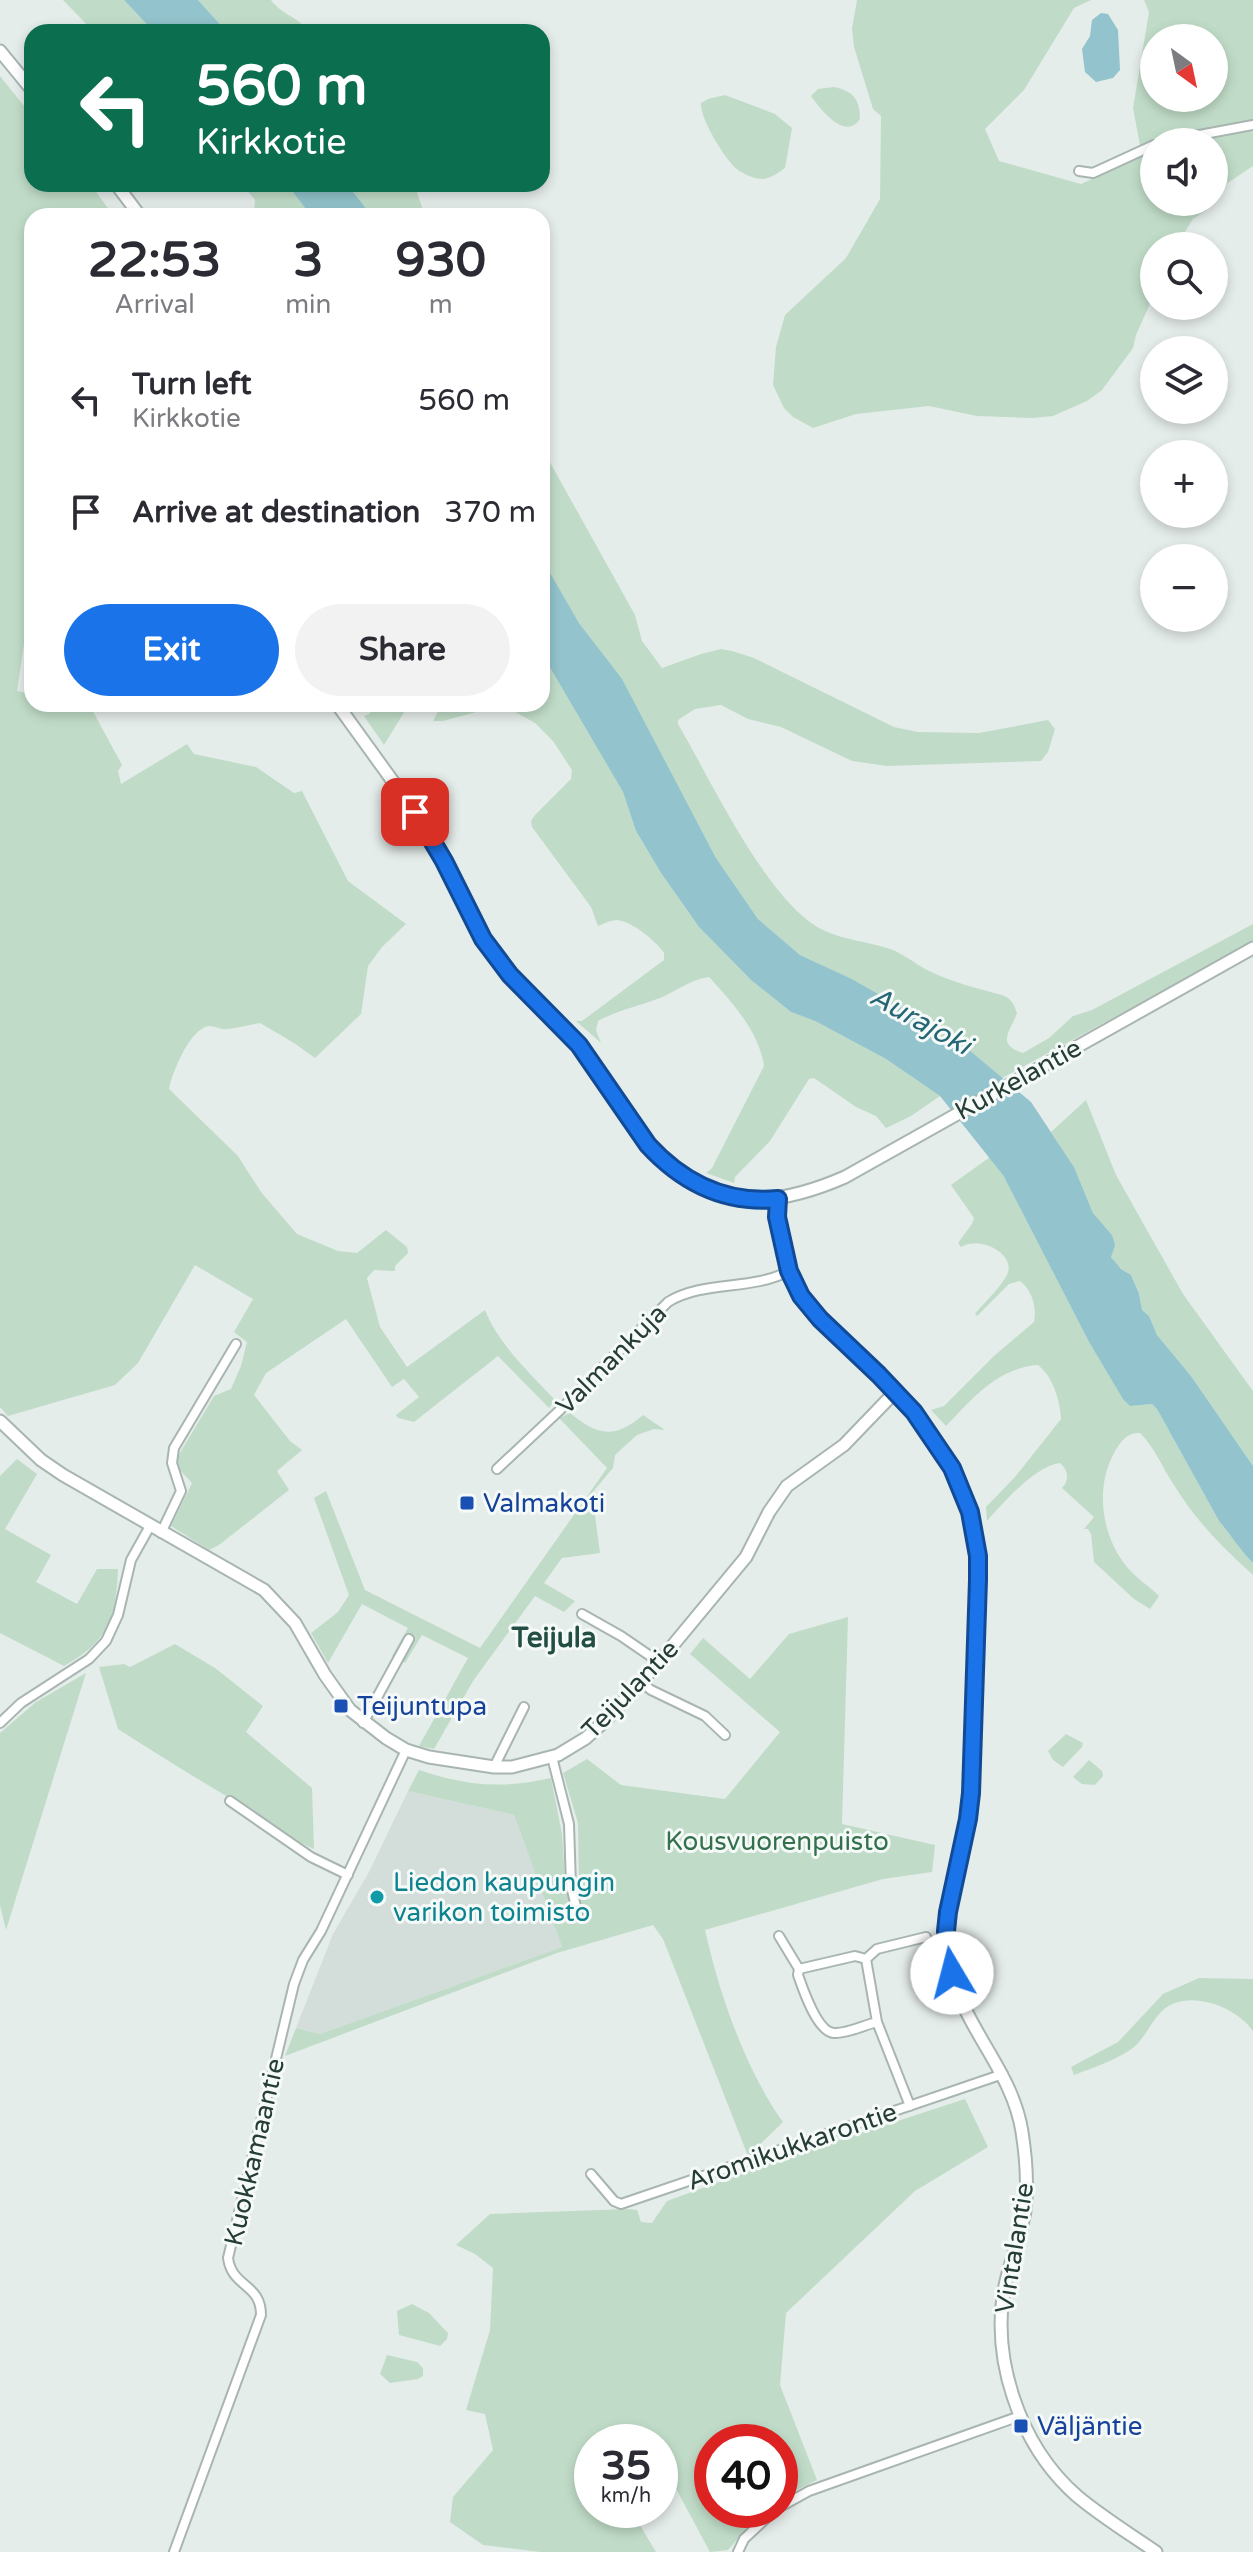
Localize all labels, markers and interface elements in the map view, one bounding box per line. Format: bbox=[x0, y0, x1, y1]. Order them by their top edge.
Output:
north arrow bbox=[1140, 24, 1228, 112]
map controls bbox=[1140, 24, 1228, 632]
text: 560 m bbox=[196, 53, 367, 120]
icon: left bbox=[64, 56, 168, 160]
text: Kirkkotie bbox=[196, 121, 347, 164]
button: sound bbox=[1140, 128, 1228, 216]
text: 22:53 bbox=[88, 232, 221, 290]
text: 3 bbox=[293, 232, 323, 290]
text: 930 bbox=[395, 232, 486, 290]
button: search bbox=[1140, 232, 1228, 320]
text: Arrival bbox=[114, 289, 195, 320]
text: min bbox=[285, 289, 331, 320]
text: m bbox=[429, 289, 453, 320]
button: layers bbox=[1140, 336, 1228, 424]
text: Turn left bbox=[132, 366, 251, 403]
icon: left bbox=[64, 378, 108, 422]
text: 560 m bbox=[418, 382, 510, 419]
text: Kirkkotie bbox=[132, 403, 241, 434]
button: + bbox=[1140, 440, 1228, 528]
icon: arrive bbox=[64, 490, 108, 534]
text: Arrive at destination bbox=[132, 494, 420, 531]
text: 370 m bbox=[444, 494, 536, 531]
button: − bbox=[1140, 544, 1228, 632]
button: Exit bbox=[64, 604, 279, 696]
button: Share bbox=[295, 604, 510, 696]
pin bbox=[381, 778, 449, 846]
icon: arrive bbox=[393, 790, 437, 834]
water label: Aurajoki bbox=[864, 979, 980, 1064]
street label: Kurkelantie bbox=[950, 1032, 1087, 1127]
street label: Valmankuja bbox=[550, 1298, 673, 1421]
place label: Valmakoti bbox=[483, 1488, 605, 1519]
marker: Valmakoti bbox=[458, 1494, 476, 1512]
district label: Teijula bbox=[511, 1621, 596, 1655]
street label: Teijulantie bbox=[576, 1633, 685, 1745]
place label: Teijuntupa bbox=[357, 1691, 487, 1722]
marker: Teijuntupa bbox=[332, 1697, 350, 1715]
park label: Kousvuorenpuisto bbox=[665, 1826, 889, 1857]
place label: Liedon kaupungin varikon toimisto bbox=[393, 1867, 615, 1928]
marker: Liedon kaupungin varikon toimisto bbox=[368, 1888, 386, 1906]
position arrow bbox=[910, 1931, 994, 2015]
street label: Kuokkamaantie bbox=[218, 2055, 291, 2249]
street label: Aromikukkarontie bbox=[683, 2096, 901, 2197]
street label: Vintalantie bbox=[989, 2180, 1040, 2316]
place label: Väljäntie bbox=[1037, 2411, 1143, 2442]
marker: Väljäntie bbox=[1012, 2417, 1030, 2435]
speed limit sign: 40 bbox=[694, 2424, 798, 2528]
text: 35 bbox=[601, 2442, 651, 2490]
text: km/h bbox=[601, 2484, 651, 2508]

